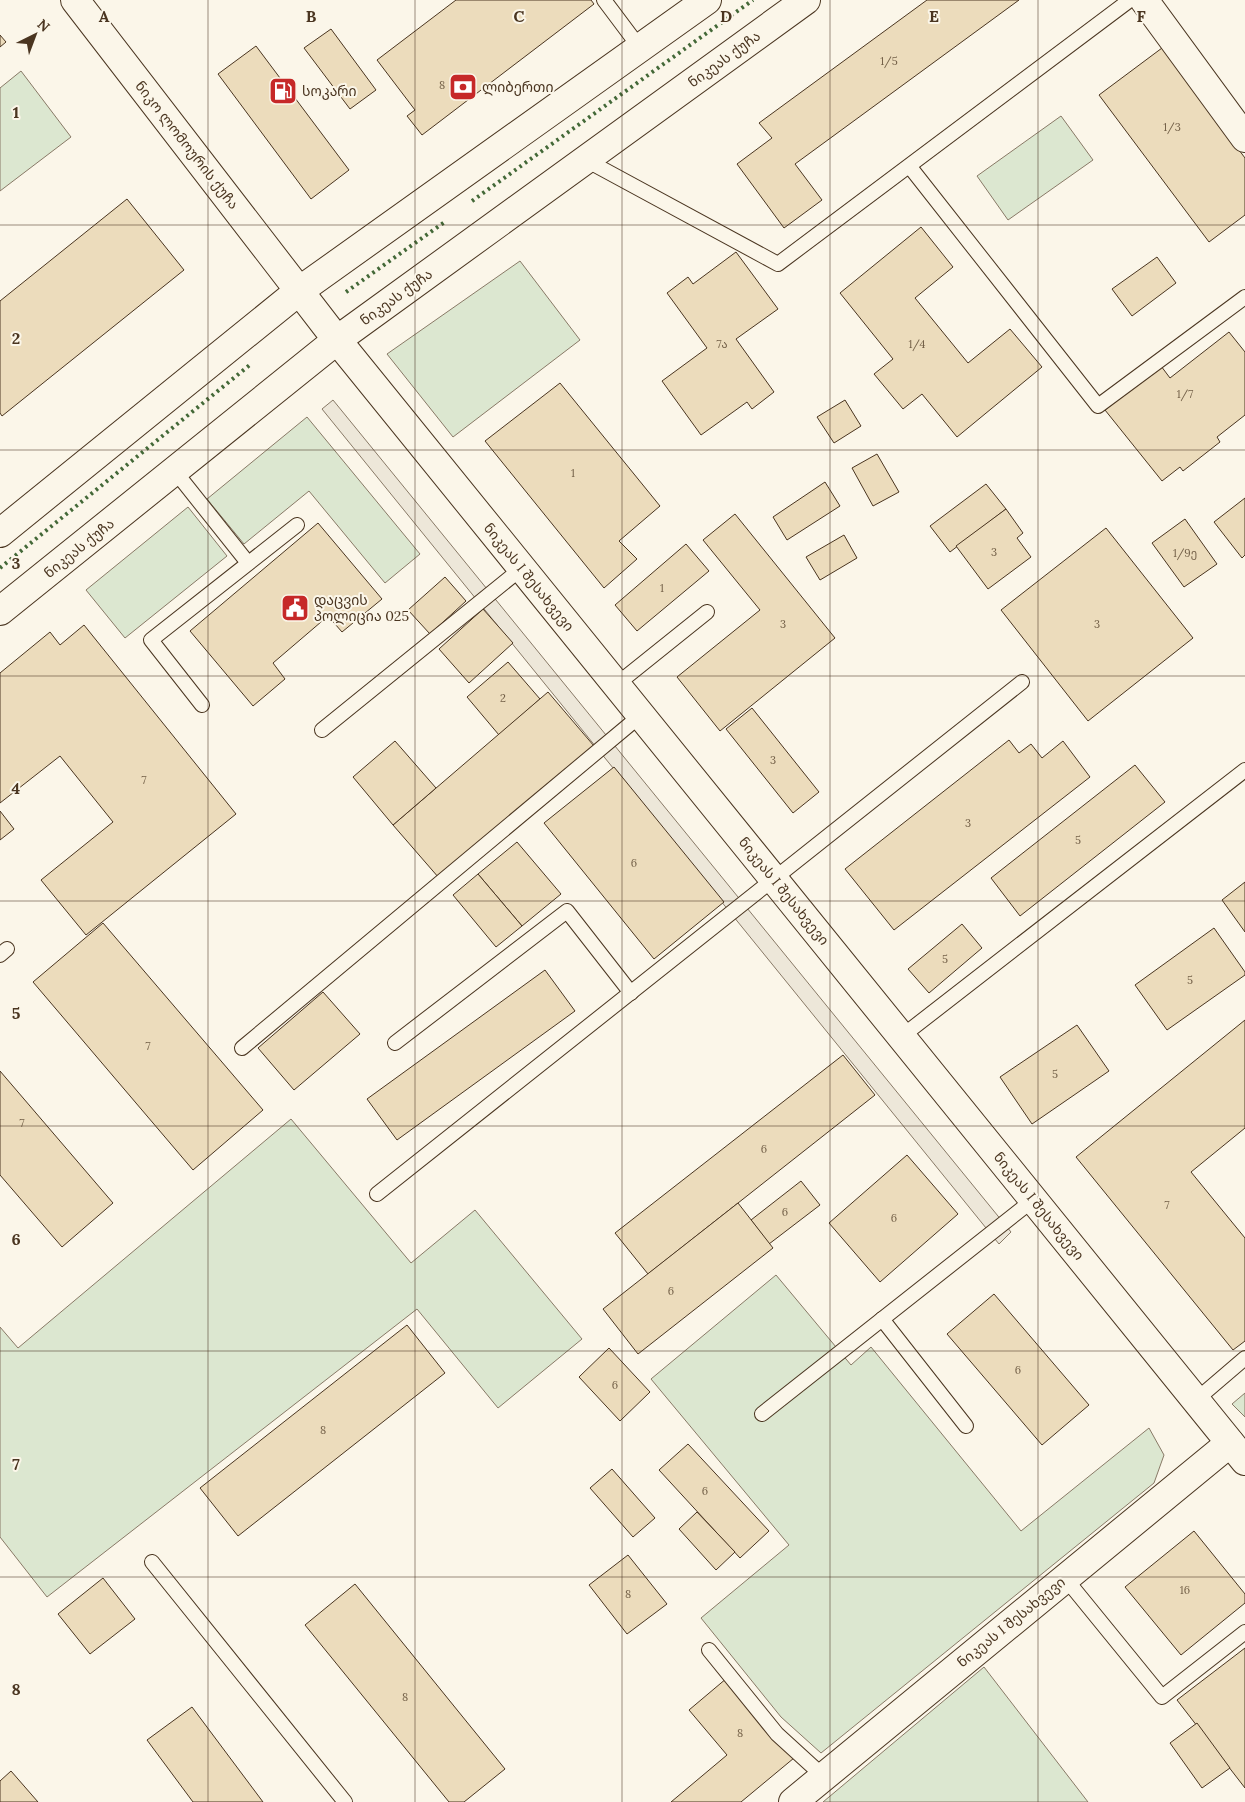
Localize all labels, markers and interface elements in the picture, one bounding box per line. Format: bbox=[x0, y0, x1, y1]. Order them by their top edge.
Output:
text: A bbox=[99, 6, 110, 26]
text: B bbox=[306, 6, 317, 26]
text: C bbox=[513, 6, 525, 26]
text: D bbox=[720, 6, 732, 26]
text: E bbox=[929, 6, 939, 26]
text: F bbox=[1136, 6, 1146, 26]
north arrow bbox=[10, 10, 60, 60]
text: N bbox=[34, 15, 54, 36]
street label: ნიკეას ქუჩა bbox=[684, 27, 764, 91]
house number: 1/5 bbox=[880, 54, 898, 69]
bank icon: ლიბერთი bbox=[448, 72, 478, 102]
fuel station icon: სოკარი bbox=[268, 76, 298, 106]
street label: ნიკო ლომოურის ქუჩა bbox=[131, 77, 243, 213]
house number: 8 bbox=[439, 78, 445, 92]
place label: ლიბერთი bbox=[482, 78, 553, 96]
place label: სოკარი bbox=[302, 82, 357, 100]
text: 1 bbox=[13, 102, 19, 122]
house number: 1/3 bbox=[1163, 120, 1181, 135]
street label: ნიკეას ქუჩა bbox=[356, 265, 436, 329]
text: 2 bbox=[12, 328, 20, 348]
house number: 7ა bbox=[716, 337, 728, 351]
house number: 1/4 bbox=[909, 337, 925, 352]
house number: 1/7 bbox=[1177, 387, 1193, 402]
house number: 1 bbox=[571, 466, 575, 480]
street label: ნიკეას ქუჩა bbox=[40, 514, 118, 582]
street label: ნიკეას I შესახვევი bbox=[480, 519, 578, 635]
house number: 3 bbox=[991, 545, 997, 559]
house number: 1/9ე bbox=[1173, 546, 1197, 561]
text: 3 bbox=[12, 553, 21, 573]
house number: 1 bbox=[660, 581, 664, 595]
place label: დაცვის პოლიცია 025 bbox=[314, 591, 409, 625]
public building icon: დაცვის პოლიცია 025 bbox=[280, 593, 310, 623]
house number: 3 bbox=[780, 617, 786, 631]
house number: 3 bbox=[1094, 617, 1100, 631]
house number: 2 bbox=[500, 691, 506, 705]
house number: 3 bbox=[770, 753, 776, 767]
house number: 7 bbox=[141, 773, 147, 787]
text: 4 bbox=[12, 778, 21, 798]
house number: 3 bbox=[965, 816, 971, 830]
street label: ნიკეას I შესახვევი bbox=[735, 833, 833, 949]
house number: 5 bbox=[1075, 833, 1081, 847]
house number: 6 bbox=[631, 856, 637, 870]
house number: 5 bbox=[942, 952, 948, 966]
house number: 5 bbox=[1187, 973, 1193, 987]
text: 5 bbox=[12, 1003, 21, 1023]
house number: 7 bbox=[145, 1039, 151, 1053]
house number: 5 bbox=[1052, 1067, 1058, 1081]
house number: 7 bbox=[19, 1116, 25, 1130]
house number: 6 bbox=[761, 1142, 767, 1156]
street label: ნიკეას I შესახვევი bbox=[990, 1148, 1088, 1264]
house number: 7 bbox=[1164, 1198, 1170, 1212]
house number: 6 bbox=[782, 1205, 788, 1219]
house number: 6 bbox=[891, 1211, 897, 1225]
text: 6 bbox=[11, 1229, 21, 1249]
house number: 6 bbox=[668, 1284, 674, 1298]
house number: 6 bbox=[1015, 1363, 1021, 1377]
house number: 6 bbox=[612, 1378, 618, 1392]
house number: 8 bbox=[320, 1423, 326, 1437]
text: 7 bbox=[12, 1454, 20, 1474]
house number: 6 bbox=[702, 1484, 708, 1498]
street label: ნიკეას I შესახვევი bbox=[953, 1573, 1069, 1671]
house number: 16 bbox=[1180, 1583, 1190, 1597]
house number: 8 bbox=[625, 1587, 631, 1601]
text: 8 bbox=[11, 1679, 21, 1699]
house number: 8 bbox=[402, 1690, 408, 1704]
house number: 8 bbox=[737, 1726, 743, 1740]

